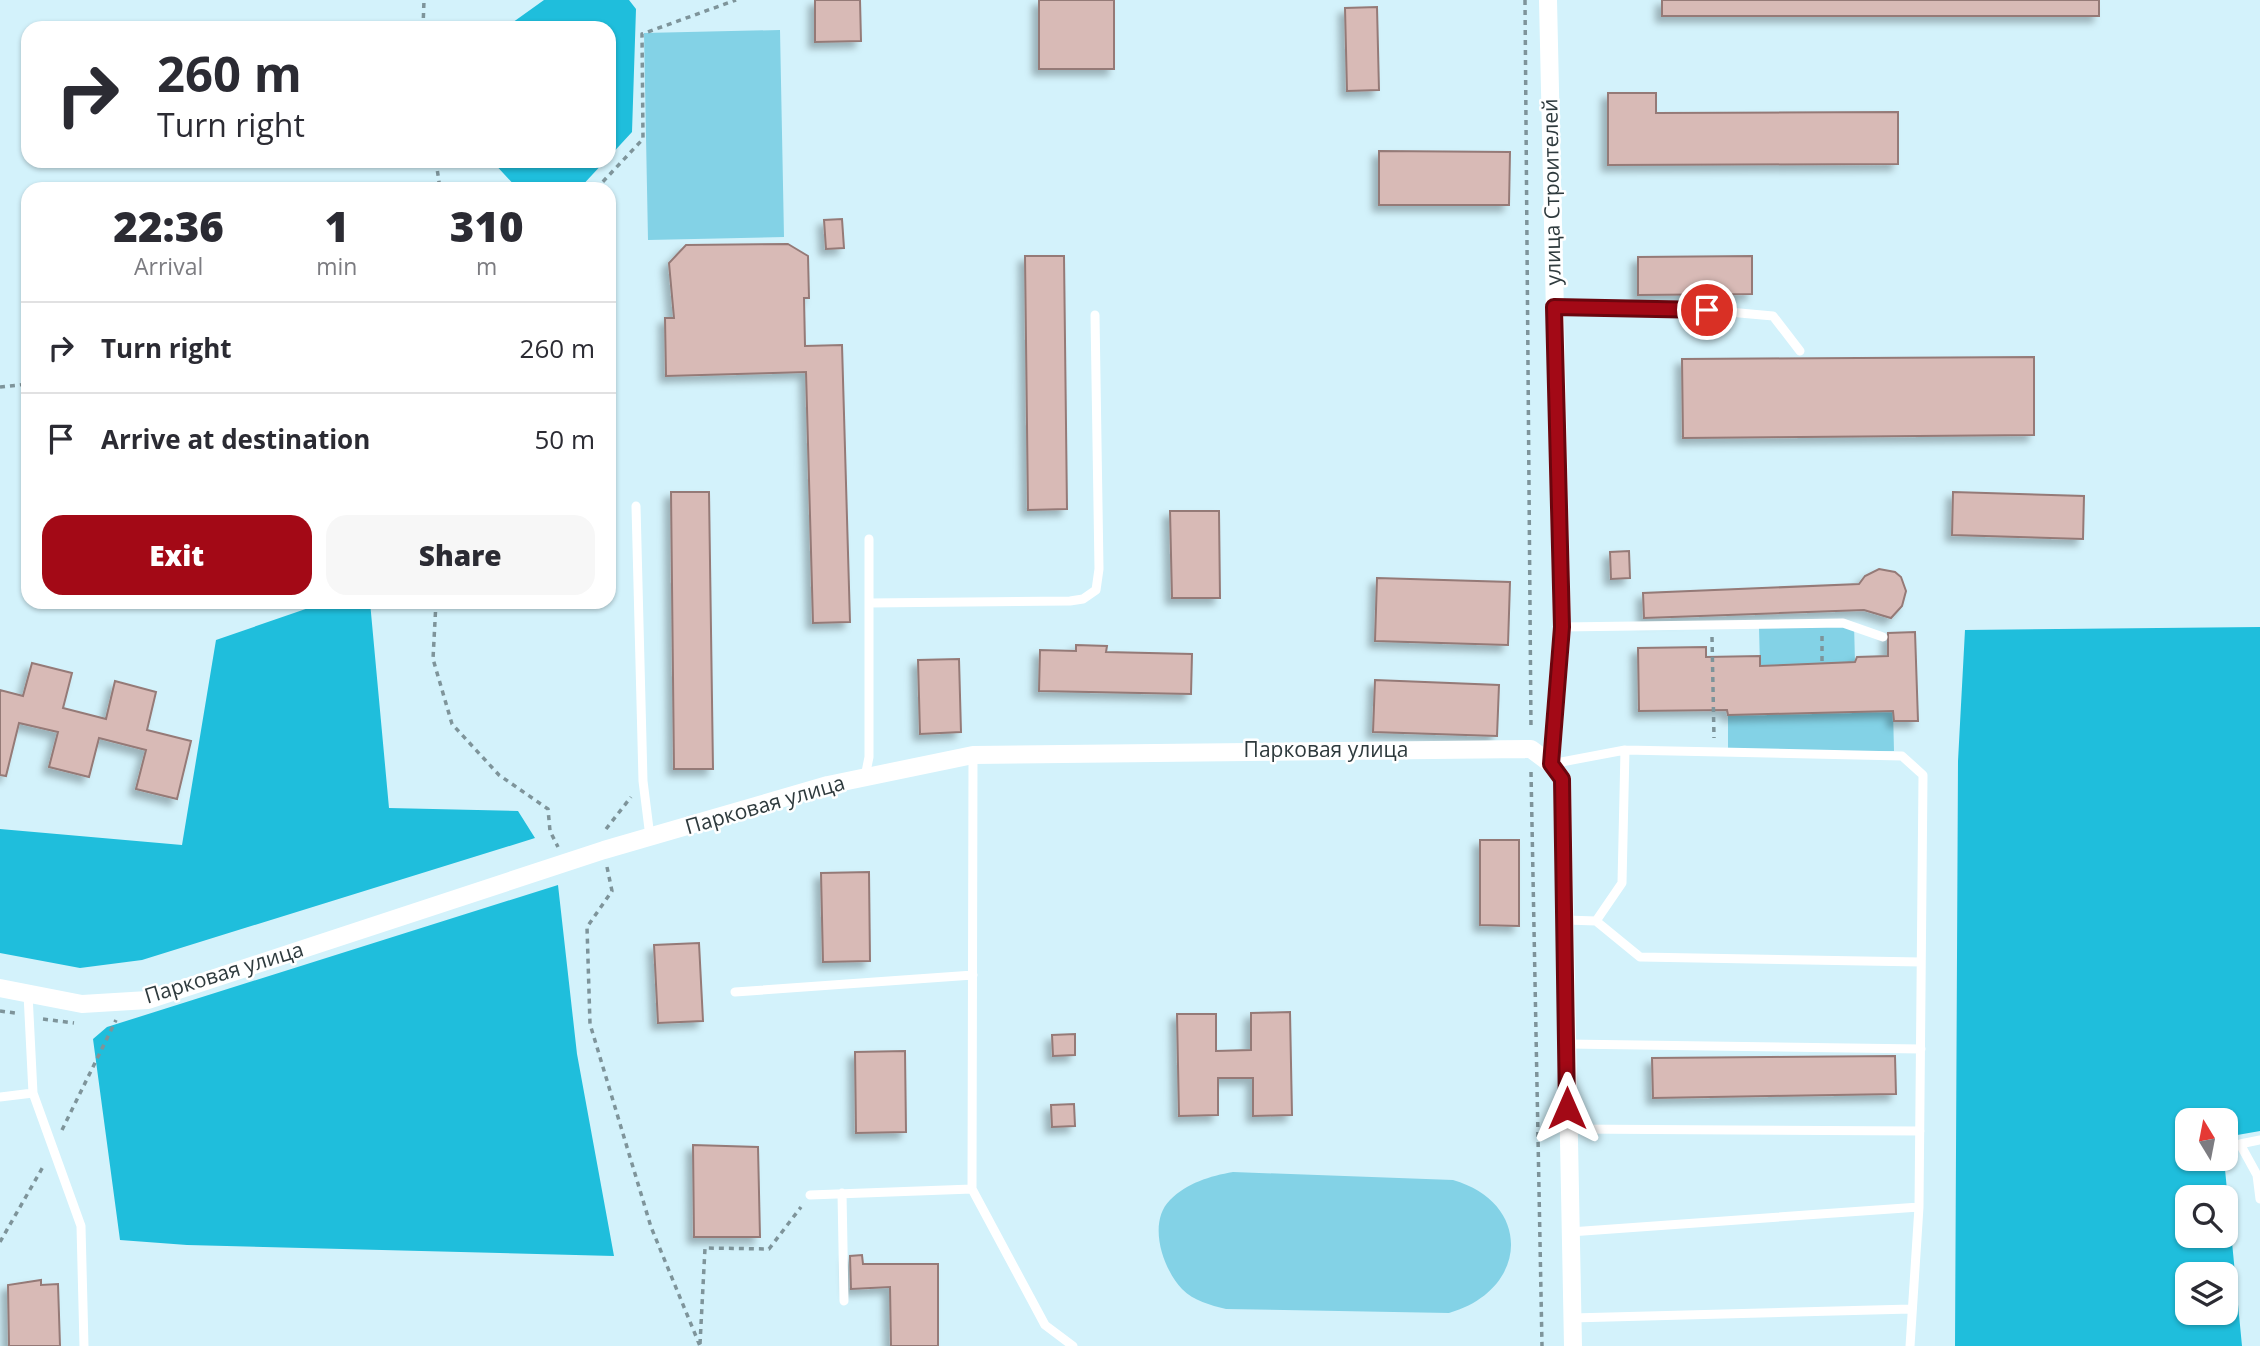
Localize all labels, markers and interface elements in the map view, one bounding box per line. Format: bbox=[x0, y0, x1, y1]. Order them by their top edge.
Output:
text: 260 m bbox=[157, 40, 302, 106]
icon: right bbox=[42, 49, 133, 140]
street label: улица Строителей bbox=[1535, 98, 1567, 286]
text: Turn right bbox=[157, 103, 305, 146]
text: 22:36 bbox=[113, 197, 224, 254]
text: 1 bbox=[325, 197, 349, 254]
text: 310 bbox=[450, 197, 524, 254]
text: Arrival bbox=[134, 250, 203, 282]
text: min bbox=[316, 250, 357, 282]
text: m bbox=[476, 250, 497, 282]
pin bbox=[1677, 280, 1737, 340]
icon: arrive bbox=[1688, 291, 1726, 329]
icon: right bbox=[42, 329, 80, 367]
text: Turn right bbox=[101, 330, 232, 366]
text: 260 m bbox=[520, 330, 595, 366]
icon: arrive bbox=[42, 420, 80, 458]
text: Arrive at destination bbox=[101, 421, 370, 457]
text: 50 m bbox=[534, 421, 595, 457]
button: Exit bbox=[42, 515, 312, 595]
button: Share bbox=[326, 515, 595, 595]
street label: Парковая улица bbox=[1244, 735, 1408, 763]
street label: Парковая улица bbox=[682, 768, 848, 840]
street label: Парковая улица bbox=[141, 935, 307, 1010]
position arrow bbox=[1530, 1071, 1604, 1145]
north arrow bbox=[2175, 1108, 2238, 1171]
map controls bbox=[2175, 1108, 2238, 1325]
button: search bbox=[2175, 1185, 2238, 1248]
button: layers bbox=[2175, 1262, 2238, 1325]

